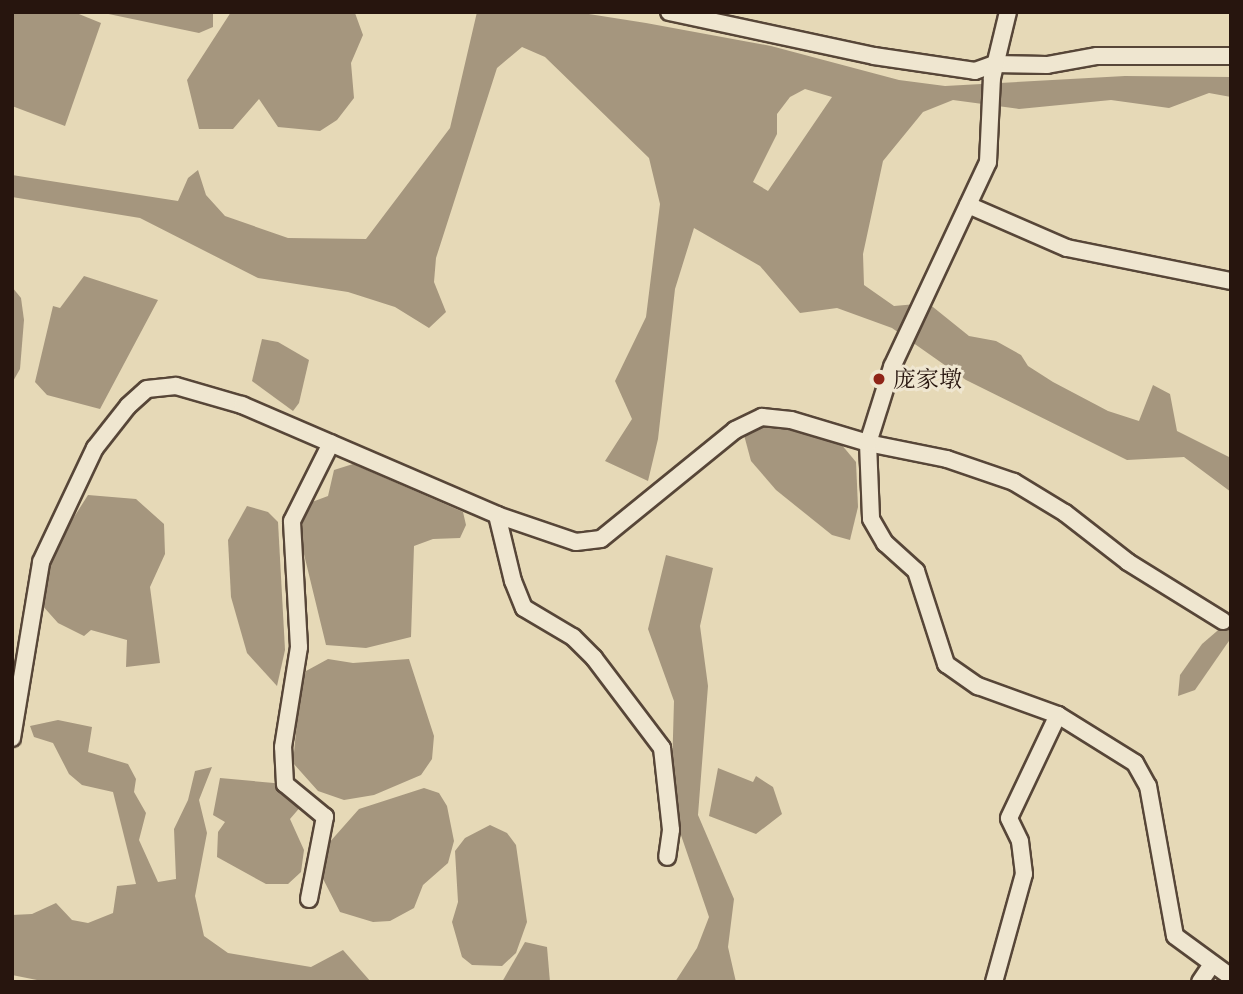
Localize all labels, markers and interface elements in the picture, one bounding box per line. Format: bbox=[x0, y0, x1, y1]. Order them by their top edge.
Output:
place label: 庞家墩 bbox=[893, 365, 962, 393]
marker: 庞家墩 bbox=[871, 371, 887, 387]

